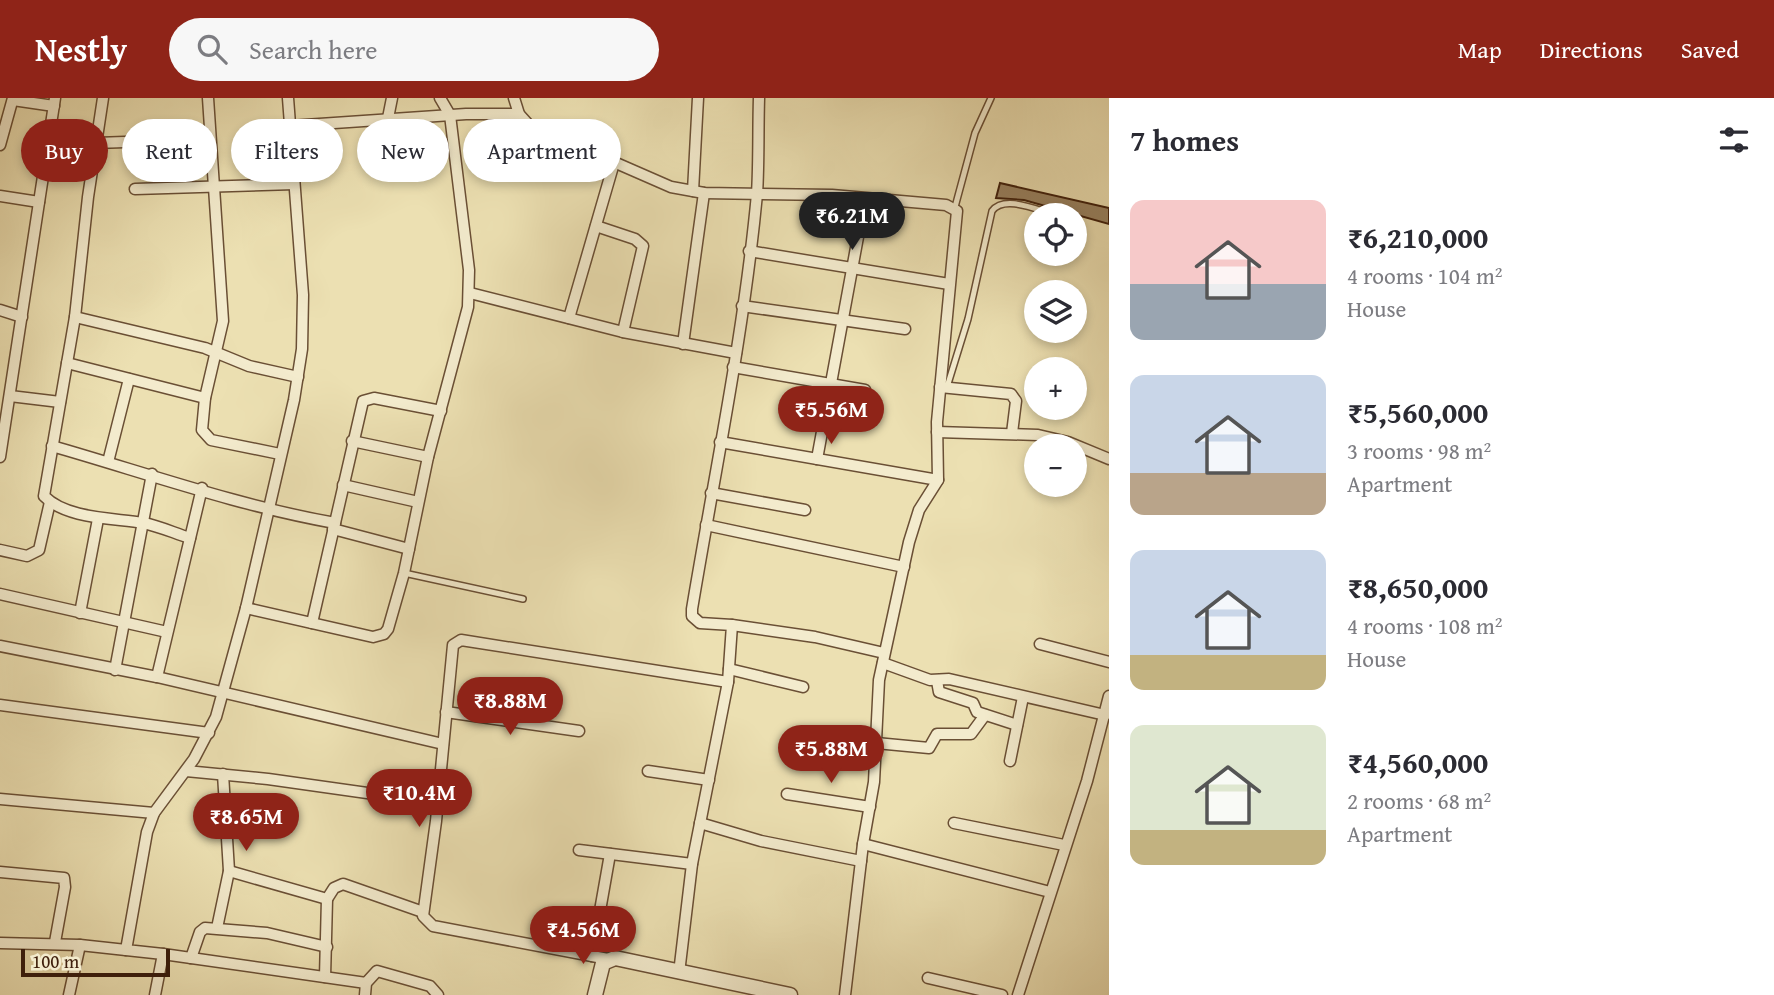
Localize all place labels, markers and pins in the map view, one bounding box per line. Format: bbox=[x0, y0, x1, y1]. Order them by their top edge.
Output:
pin: ₹6.21M bbox=[795, 192, 909, 252]
pin: ₹5.56M bbox=[774, 386, 888, 446]
pin: ₹8.88M bbox=[453, 678, 567, 737]
pin: ₹5.88M bbox=[774, 726, 888, 785]
pin: ₹10.4M bbox=[362, 770, 476, 829]
pin: ₹8.65M bbox=[189, 794, 303, 853]
pin: ₹4.56M bbox=[526, 906, 640, 966]

